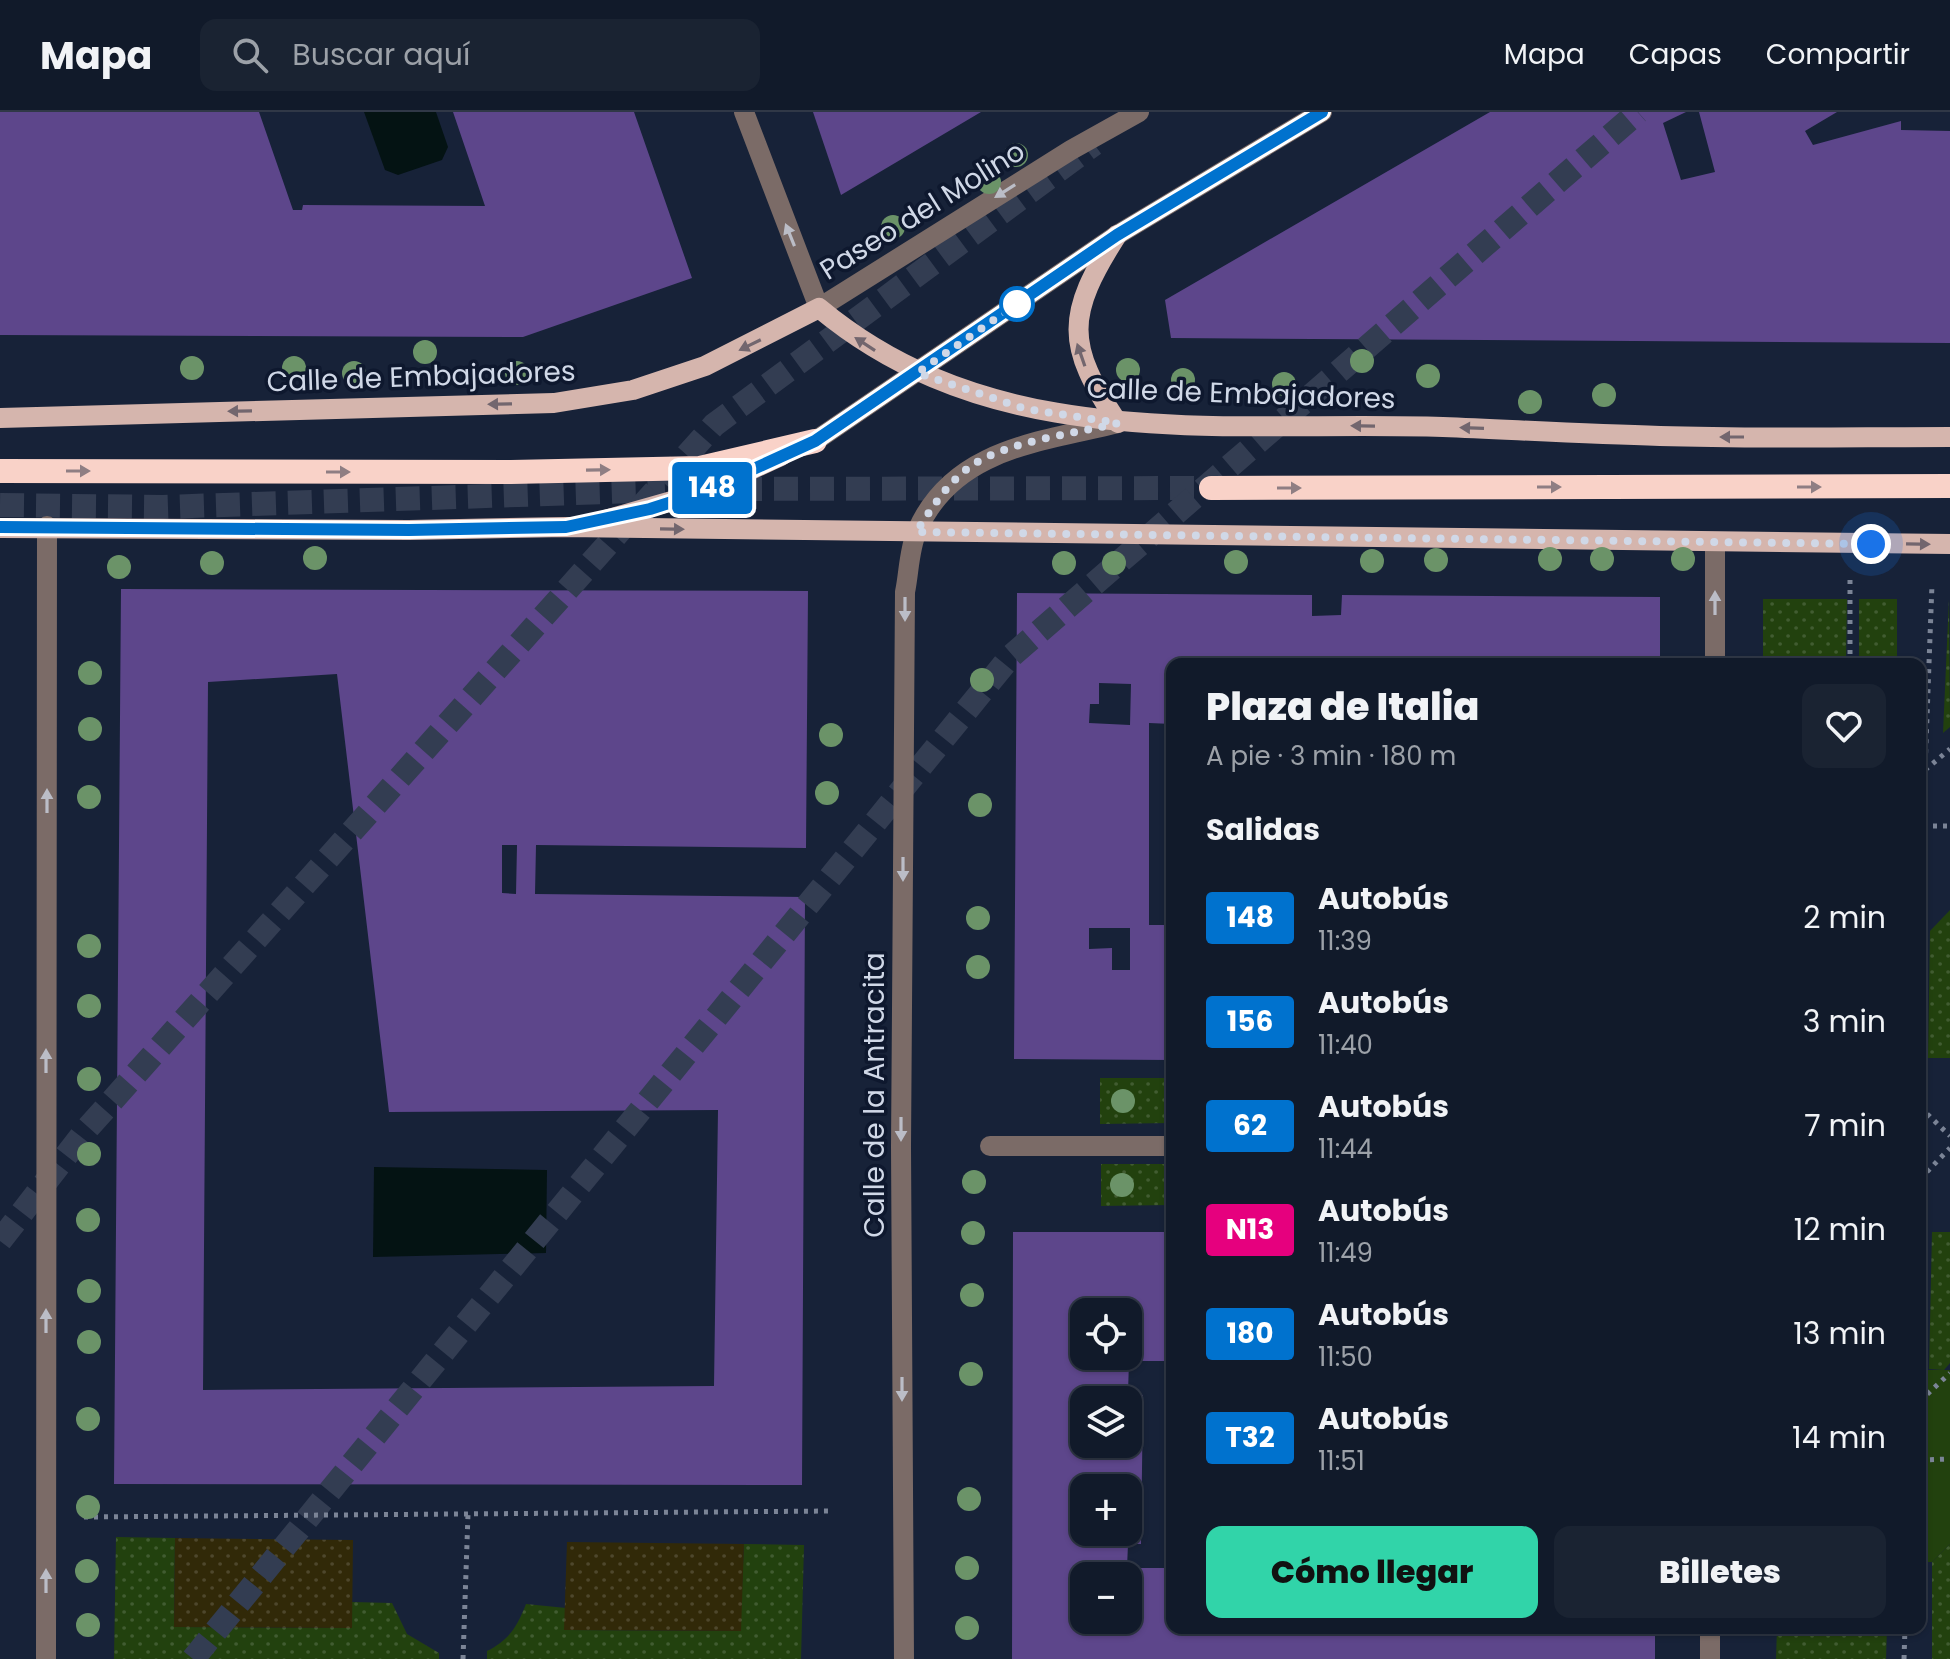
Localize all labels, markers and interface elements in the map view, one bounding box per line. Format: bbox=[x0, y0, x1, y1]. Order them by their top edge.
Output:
search box bbox=[200, 19, 760, 91]
text: Mapa bbox=[40, 29, 152, 82]
icon: search bbox=[228, 33, 272, 77]
text: Buscar aquí bbox=[292, 33, 470, 76]
text: Mapa bbox=[1504, 35, 1585, 74]
text: Capas bbox=[1629, 35, 1722, 74]
text: Compartir bbox=[1766, 35, 1910, 74]
street label: Paseo del Molino bbox=[812, 132, 1032, 289]
one-way arrow bbox=[994, 184, 1016, 198]
one-way arrow bbox=[783, 223, 796, 247]
unlabelled marker bbox=[1000, 287, 1034, 321]
one-way arrow bbox=[855, 337, 876, 352]
one-way arrow bbox=[739, 338, 762, 352]
one-way arrow bbox=[1075, 343, 1087, 367]
street label: Calle de Embajadores bbox=[266, 352, 576, 401]
street label: Calle de Embajadores bbox=[1086, 369, 1396, 418]
one-way arrow bbox=[487, 398, 512, 411]
one-way arrow bbox=[227, 405, 252, 418]
one-way arrow bbox=[1350, 420, 1375, 433]
one-way arrow bbox=[1459, 422, 1484, 435]
one-way arrow bbox=[1719, 431, 1744, 443]
line badge: 148 bbox=[666, 462, 758, 514]
one-way arrow bbox=[586, 464, 611, 476]
one-way arrow bbox=[66, 465, 91, 477]
one-way arrow bbox=[326, 466, 351, 478]
text: 148 bbox=[688, 468, 736, 507]
one-way arrow bbox=[1537, 481, 1562, 493]
one-way arrow bbox=[1797, 481, 1822, 493]
one-way arrow bbox=[1277, 482, 1302, 494]
one-way arrow bbox=[660, 523, 685, 535]
your location bbox=[1851, 524, 1891, 564]
one-way arrow bbox=[1906, 538, 1931, 550]
one-way arrow bbox=[1709, 590, 1721, 615]
one-way arrow bbox=[899, 597, 911, 622]
text: Plaza de Italia bbox=[1206, 680, 1479, 733]
button: heart bbox=[1802, 684, 1886, 768]
text: A pie · 3 min · 180 m bbox=[1206, 738, 1456, 774]
one-way arrow bbox=[41, 788, 53, 813]
text: Salidas bbox=[1206, 808, 1320, 851]
one-way arrow bbox=[897, 857, 909, 882]
text: Autobús bbox=[1318, 877, 1449, 920]
text: 2 min bbox=[1803, 896, 1886, 939]
text: 148 bbox=[1226, 898, 1274, 937]
text: 11:39 bbox=[1318, 923, 1372, 959]
street label: Calle de la Antracita bbox=[855, 952, 894, 1238]
text: Autobús bbox=[1318, 981, 1449, 1024]
text: 3 min bbox=[1803, 1000, 1886, 1043]
text: 156 bbox=[1227, 1002, 1273, 1041]
text: 11:40 bbox=[1318, 1027, 1373, 1063]
one-way arrow bbox=[40, 1048, 53, 1073]
text: Autobús bbox=[1318, 1085, 1449, 1128]
text: 7 min bbox=[1804, 1104, 1886, 1147]
text: 62 bbox=[1233, 1106, 1267, 1145]
one-way arrow bbox=[895, 1117, 907, 1142]
text: 11:44 bbox=[1318, 1131, 1373, 1167]
text: Autobús bbox=[1318, 1189, 1449, 1232]
text: 12 min bbox=[1794, 1208, 1886, 1251]
text: N13 bbox=[1226, 1210, 1274, 1249]
text: 11:49 bbox=[1318, 1235, 1373, 1271]
text: Autobús bbox=[1318, 1293, 1449, 1336]
map controls bbox=[1070, 1298, 1142, 1634]
button: locate bbox=[1070, 1298, 1142, 1370]
one-way arrow bbox=[40, 1308, 52, 1333]
text: 13 min bbox=[1793, 1312, 1886, 1355]
text: 180 bbox=[1227, 1314, 1273, 1353]
text: 11:50 bbox=[1318, 1339, 1373, 1375]
one-way arrow bbox=[896, 1377, 908, 1402]
button: layers bbox=[1070, 1386, 1142, 1458]
text: Autobús bbox=[1318, 1397, 1449, 1440]
text: 14 min bbox=[1792, 1416, 1886, 1459]
text: T32 bbox=[1225, 1418, 1275, 1457]
text: 11:51 bbox=[1318, 1443, 1365, 1479]
button: + bbox=[1070, 1474, 1142, 1546]
button: Cómo llegar bbox=[1206, 1526, 1538, 1618]
button: Billetes bbox=[1554, 1526, 1886, 1618]
button: − bbox=[1070, 1562, 1142, 1634]
one-way arrow bbox=[40, 1568, 52, 1593]

